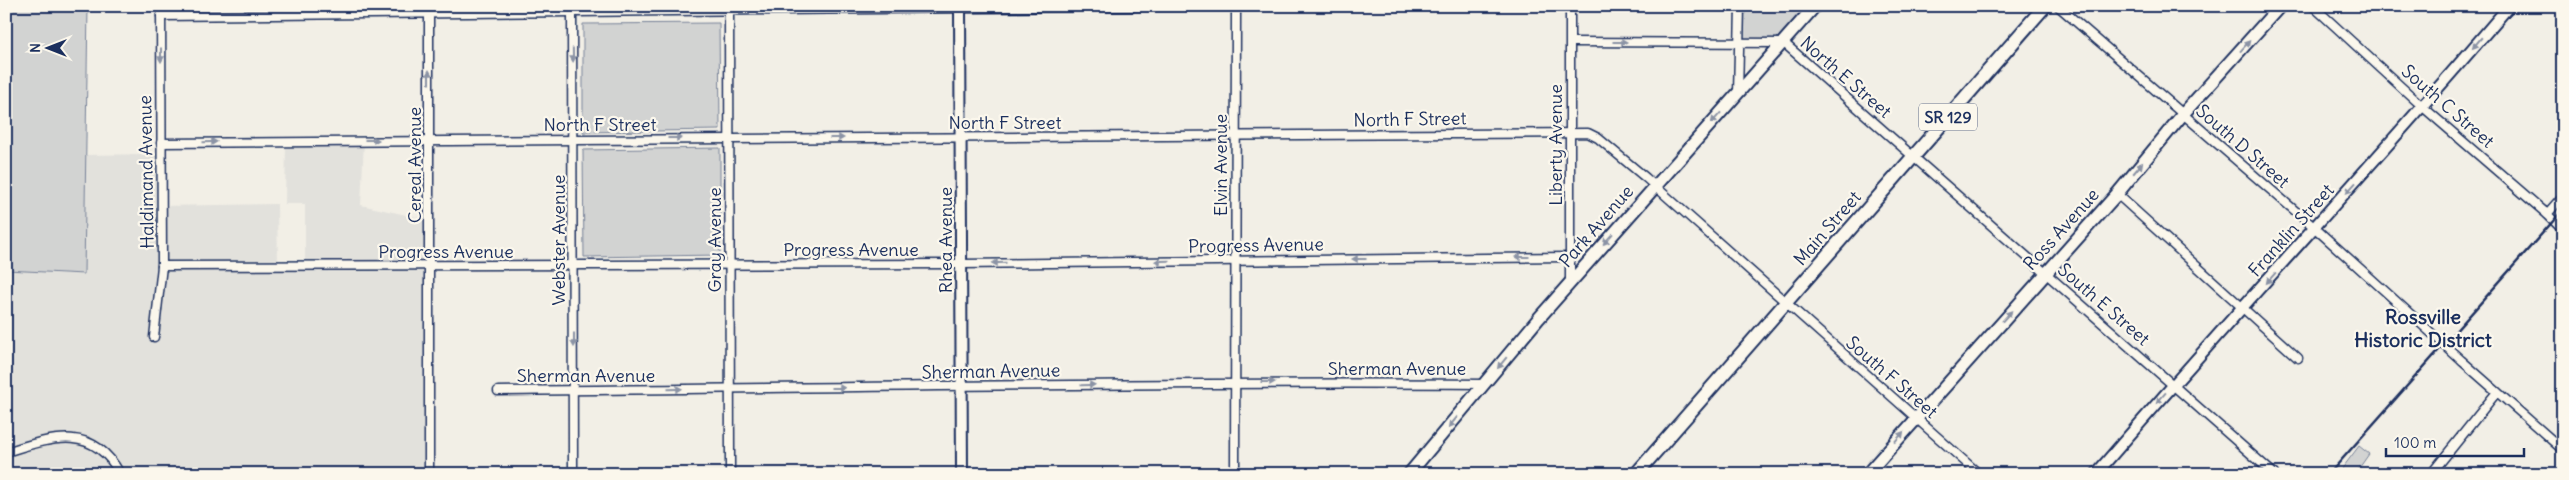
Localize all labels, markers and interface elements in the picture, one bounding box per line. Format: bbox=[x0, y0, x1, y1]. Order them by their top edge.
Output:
north arrow bbox=[22, 22, 72, 72]
street label: North E Street bbox=[1796, 31, 1896, 123]
one-way arrow bbox=[2471, 37, 2483, 49]
one-way arrow bbox=[1612, 38, 1628, 46]
one-way arrow bbox=[2239, 39, 2250, 52]
text: N bbox=[26, 43, 44, 53]
one-way arrow bbox=[157, 47, 165, 63]
one-way arrow bbox=[569, 47, 577, 63]
street label: South C Street bbox=[2397, 59, 2499, 153]
one-way arrow bbox=[425, 69, 433, 85]
street label: Liberty Avenue bbox=[1544, 84, 1567, 206]
street label: Haldimand Avenue bbox=[133, 95, 159, 249]
street label: South D Street bbox=[2192, 99, 2294, 193]
road number: SR 129 bbox=[1919, 104, 1977, 130]
street label: Cereal Avenue bbox=[403, 107, 426, 223]
street label: North F Street bbox=[1353, 107, 1467, 131]
street label: North F Street bbox=[949, 111, 1062, 134]
one-way arrow bbox=[1710, 111, 1722, 123]
street label: North F Street bbox=[544, 113, 657, 136]
street label: Elvin Avenue bbox=[1209, 114, 1232, 216]
one-way arrow bbox=[667, 134, 683, 142]
one-way arrow bbox=[830, 134, 846, 142]
one-way arrow bbox=[365, 136, 381, 144]
one-way arrow bbox=[202, 138, 218, 146]
one-way arrow bbox=[2132, 163, 2144, 175]
street label: Webster Avenue bbox=[547, 174, 570, 306]
street label: Franklin Street bbox=[2243, 179, 2339, 281]
street label: Park Avenue bbox=[1554, 180, 1638, 272]
one-way arrow bbox=[2345, 181, 2356, 194]
street label: Ross Avenue bbox=[2018, 183, 2104, 275]
street label: Main Street bbox=[1788, 186, 1866, 270]
street label: Gray Avenue bbox=[703, 187, 726, 293]
street label: Rhea Avenue bbox=[934, 187, 957, 293]
street label: Progress Avenue bbox=[1188, 232, 1324, 258]
one-way arrow bbox=[1602, 233, 1614, 245]
street label: Progress Avenue bbox=[783, 238, 919, 261]
street label: Progress Avenue bbox=[378, 240, 514, 263]
one-way arrow bbox=[1513, 253, 1529, 261]
one-way arrow bbox=[1351, 255, 1367, 263]
one-way arrow bbox=[1153, 257, 1169, 265]
street label: South E Street bbox=[2053, 258, 2155, 350]
one-way arrow bbox=[991, 259, 1007, 267]
one-way arrow bbox=[2265, 271, 2276, 284]
district label: Rossville Historic District bbox=[2354, 304, 2492, 352]
one-way arrow bbox=[2001, 309, 2012, 322]
street label: South F Street bbox=[1841, 331, 1943, 423]
one-way arrow bbox=[570, 332, 578, 348]
one-way arrow bbox=[1497, 356, 1508, 369]
street label: Sherman Avenue bbox=[1328, 357, 1466, 380]
street label: Sherman Avenue bbox=[922, 358, 1060, 384]
street label: Sherman Avenue bbox=[517, 364, 655, 387]
one-way arrow bbox=[1260, 378, 1276, 386]
one-way arrow bbox=[1080, 381, 1096, 389]
one-way arrow bbox=[830, 384, 846, 392]
one-way arrow bbox=[667, 385, 683, 393]
one-way arrow bbox=[2156, 391, 2167, 404]
one-way arrow bbox=[1448, 416, 1459, 428]
scale bar bbox=[2386, 425, 2524, 457]
one-way arrow bbox=[1893, 431, 1904, 444]
text: 100 m bbox=[2394, 433, 2436, 452]

